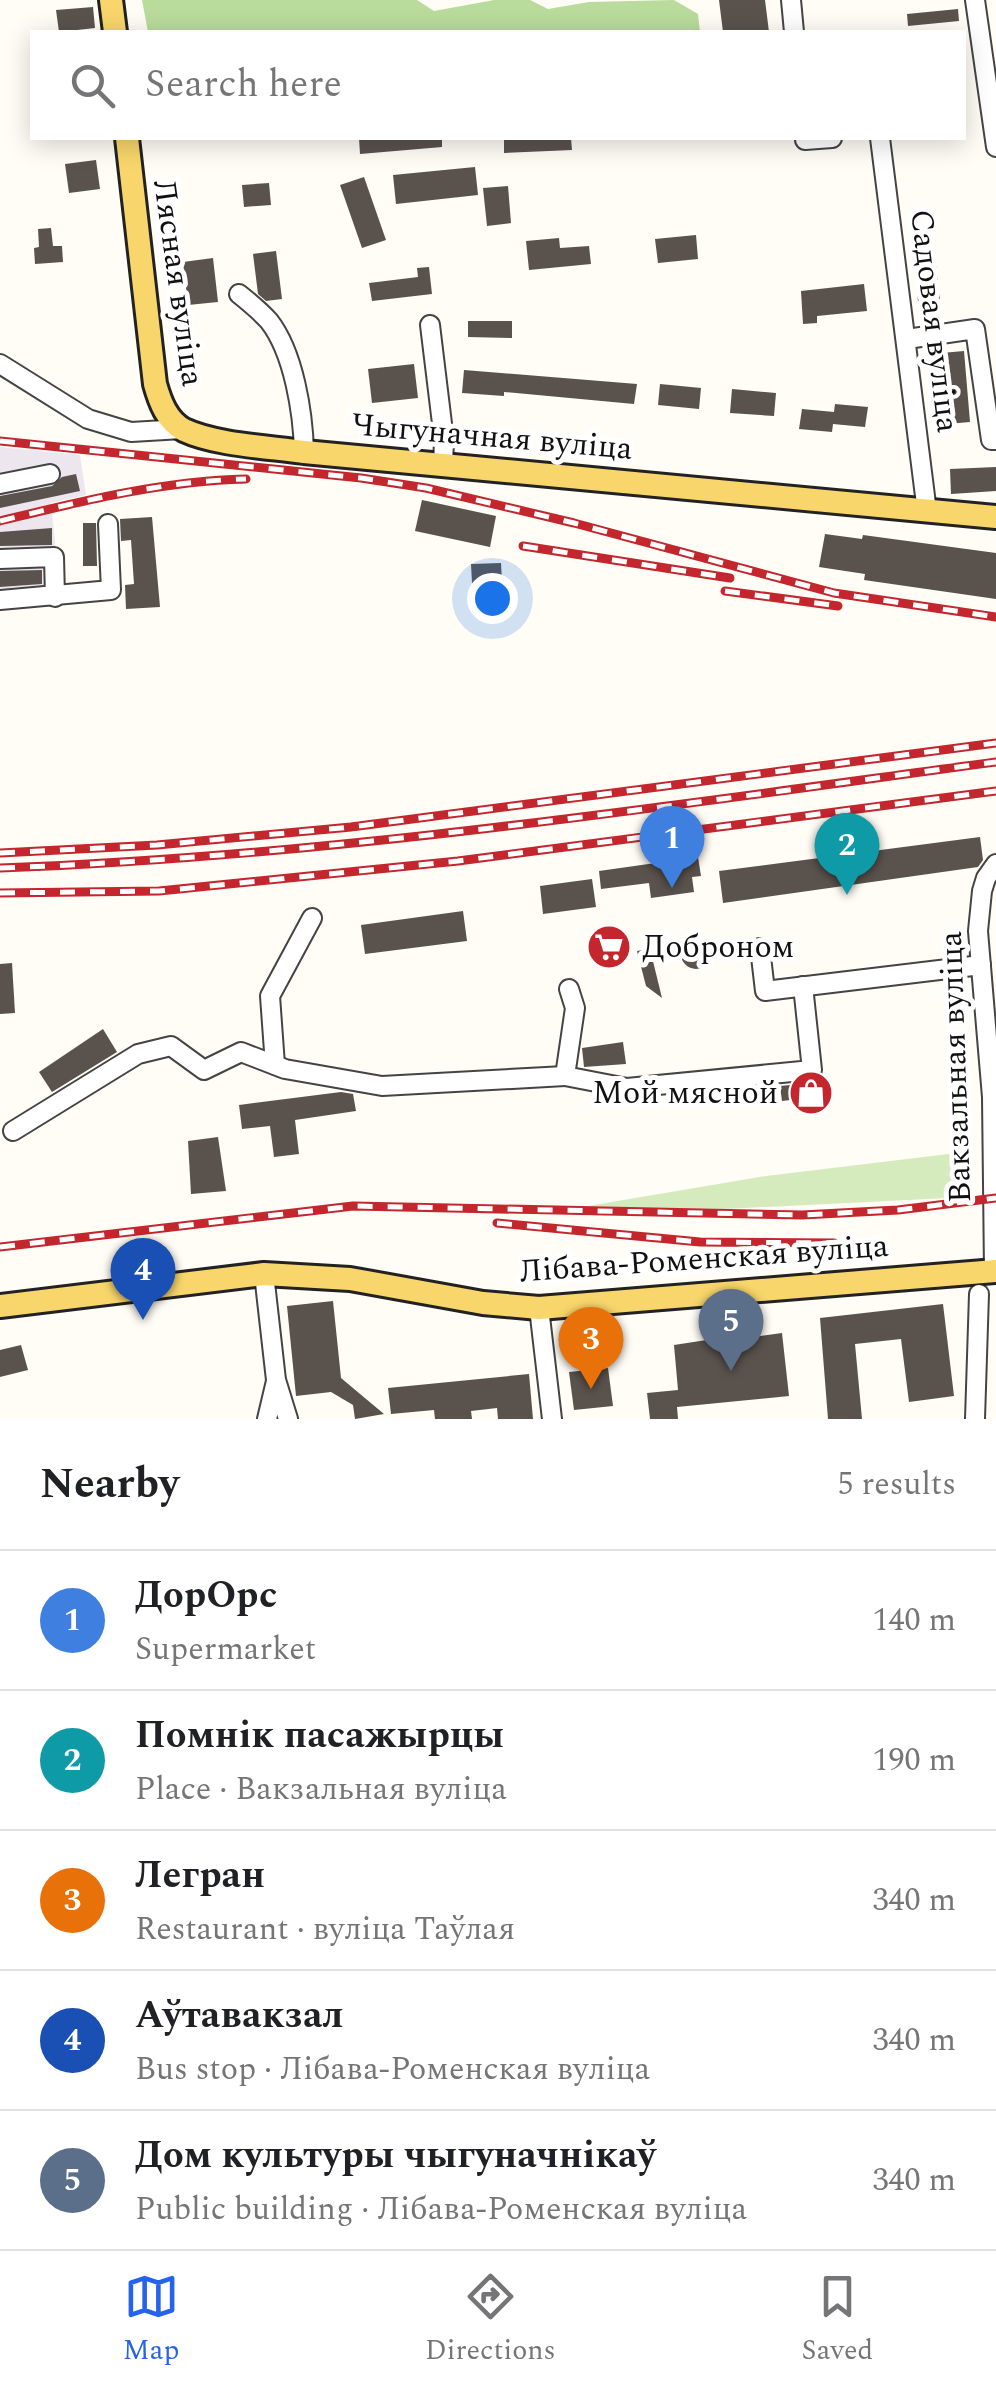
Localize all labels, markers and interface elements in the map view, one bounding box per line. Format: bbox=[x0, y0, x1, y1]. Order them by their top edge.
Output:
search box bbox=[30, 30, 966, 140]
text: Search here bbox=[145, 56, 342, 114]
icon: search bbox=[65, 58, 120, 113]
street label: Лясная вуліца bbox=[139, 176, 217, 390]
street label: Садовая вуліца bbox=[896, 207, 972, 436]
street label: Чыгуначная вуліца bbox=[349, 400, 635, 474]
your location bbox=[467, 573, 518, 624]
pin: 1 bbox=[640, 806, 704, 888]
pin: 2 bbox=[814, 812, 880, 895]
place label: Доброном bbox=[642, 923, 794, 972]
supermarket icon: Доброном bbox=[586, 924, 632, 970]
street label: Вакзальная вуліца bbox=[927, 930, 985, 1204]
place label: Мой мясной bbox=[592, 1069, 778, 1118]
shop icon: Мой мясной bbox=[788, 1070, 834, 1116]
street label: Лібава-Роменская вуліца bbox=[518, 1222, 891, 1296]
pin: 4 bbox=[110, 1238, 176, 1320]
pin: 5 bbox=[698, 1288, 764, 1371]
pin: 3 bbox=[558, 1306, 624, 1389]
text: Nearby bbox=[40, 1453, 179, 1516]
text: 5 results bbox=[837, 1460, 956, 1509]
text: ДорОрс bbox=[135, 1567, 277, 1625]
text: 1 bbox=[64, 1596, 81, 1645]
text: 140 m bbox=[872, 1596, 956, 1645]
text: Supermarket bbox=[135, 1625, 316, 1674]
text: Помнік пасажырцы bbox=[135, 1707, 504, 1765]
text: 2 bbox=[64, 1736, 81, 1785]
text: 190 m bbox=[872, 1736, 956, 1785]
text: Place · Вакзальная вуліца bbox=[135, 1765, 507, 1814]
text: Легран bbox=[135, 1847, 265, 1905]
text: 3 bbox=[64, 1876, 81, 1925]
text: 340 m bbox=[872, 1876, 956, 1925]
text: Restaurant · вуліца Таўлая bbox=[135, 1905, 515, 1954]
text: Аўтавакзал bbox=[135, 1987, 343, 2045]
text: 4 bbox=[64, 2016, 81, 2065]
text: 340 m bbox=[872, 2016, 956, 2065]
text: Bus stop · Лібава-Роменская вуліца bbox=[135, 2045, 650, 2094]
text: Дом культуры чыгуначнікаў bbox=[135, 2127, 656, 2185]
text: 5 bbox=[64, 2156, 81, 2205]
text: 340 m bbox=[872, 2156, 956, 2205]
text: Public building · Лібава-Роменская вуліца bbox=[135, 2185, 747, 2234]
tab: Map bbox=[123, 2269, 179, 2372]
tab: Directions bbox=[425, 2269, 556, 2372]
tab: Saved bbox=[801, 2269, 873, 2372]

